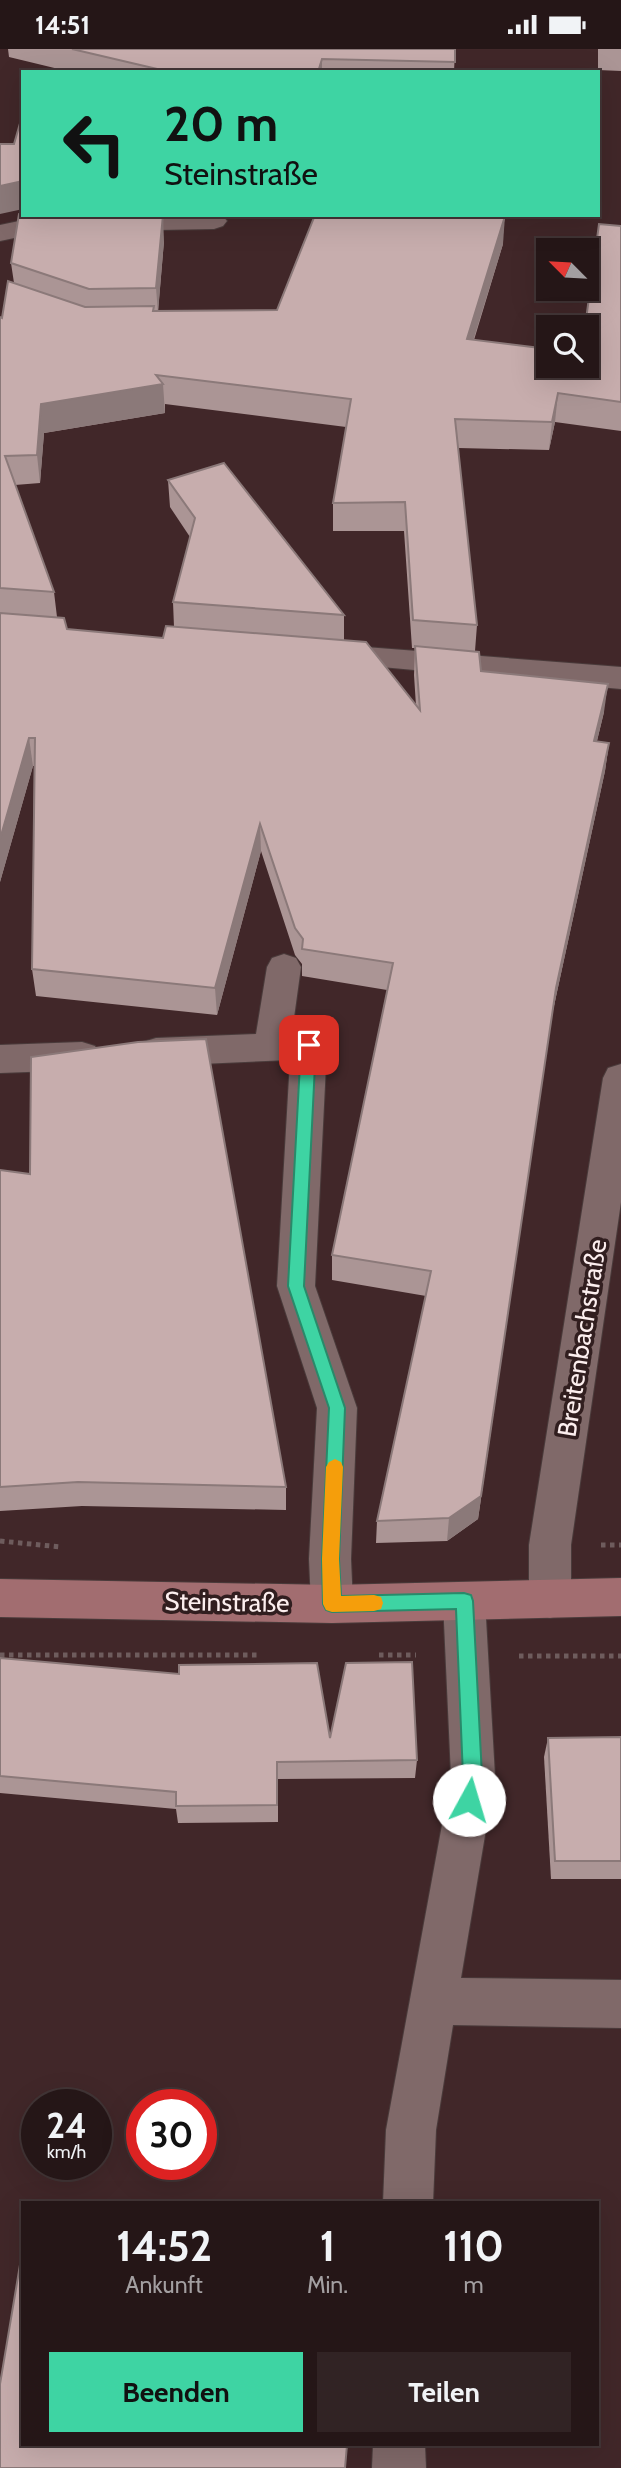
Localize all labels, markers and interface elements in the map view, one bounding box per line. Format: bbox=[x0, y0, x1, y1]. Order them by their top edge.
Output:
text: 14:51 bbox=[35, 9, 90, 41]
text: 20 m bbox=[164, 94, 278, 153]
icon: left bbox=[49, 98, 140, 189]
text: Steinstraße bbox=[164, 154, 318, 193]
north arrow bbox=[536, 238, 598, 301]
map controls bbox=[536, 238, 599, 378]
button: search bbox=[536, 315, 599, 378]
pin bbox=[279, 1015, 339, 1075]
icon: arrive bbox=[290, 1026, 328, 1064]
street label: Breitenbachstraße bbox=[551, 1237, 613, 1439]
street label: Steinstraße bbox=[164, 1585, 290, 1619]
position arrow bbox=[432, 1763, 506, 1837]
speed limit sign: 30 bbox=[126, 2089, 217, 2180]
text: 24 bbox=[46, 2104, 87, 2147]
text: km/h bbox=[47, 2141, 86, 2163]
text: 14:52 bbox=[116, 2220, 212, 2272]
text: 1 bbox=[320, 2220, 335, 2272]
text: 110 bbox=[443, 2220, 504, 2272]
text: Ankunft bbox=[125, 2271, 203, 2299]
text: Min. bbox=[307, 2271, 348, 2299]
text: m bbox=[463, 2271, 484, 2299]
button: Beenden bbox=[49, 2352, 303, 2432]
button: Teilen bbox=[317, 2352, 571, 2432]

